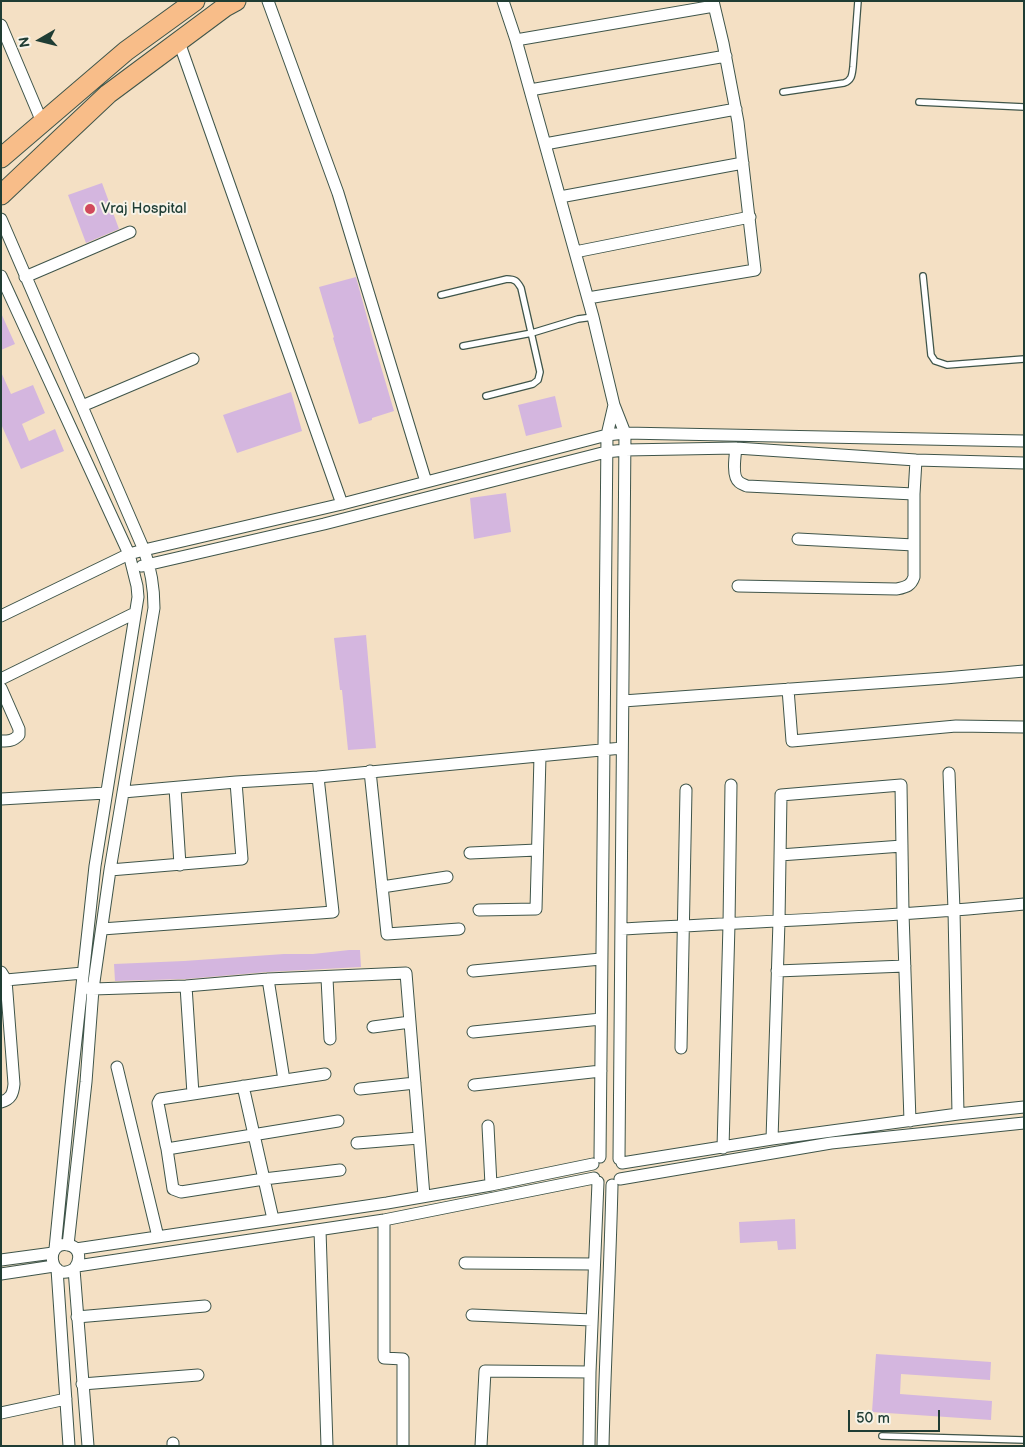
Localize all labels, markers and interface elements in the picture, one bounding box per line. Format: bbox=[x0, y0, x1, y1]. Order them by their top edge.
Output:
north arrow bbox=[15, 15, 65, 65]
text: N bbox=[16, 36, 34, 49]
place label: Vraj Hospital bbox=[101, 200, 187, 218]
marker: Vraj Hospital bbox=[83, 202, 97, 216]
scale bar bbox=[850, 1400, 942, 1432]
text: 50 m bbox=[856, 1409, 890, 1428]

